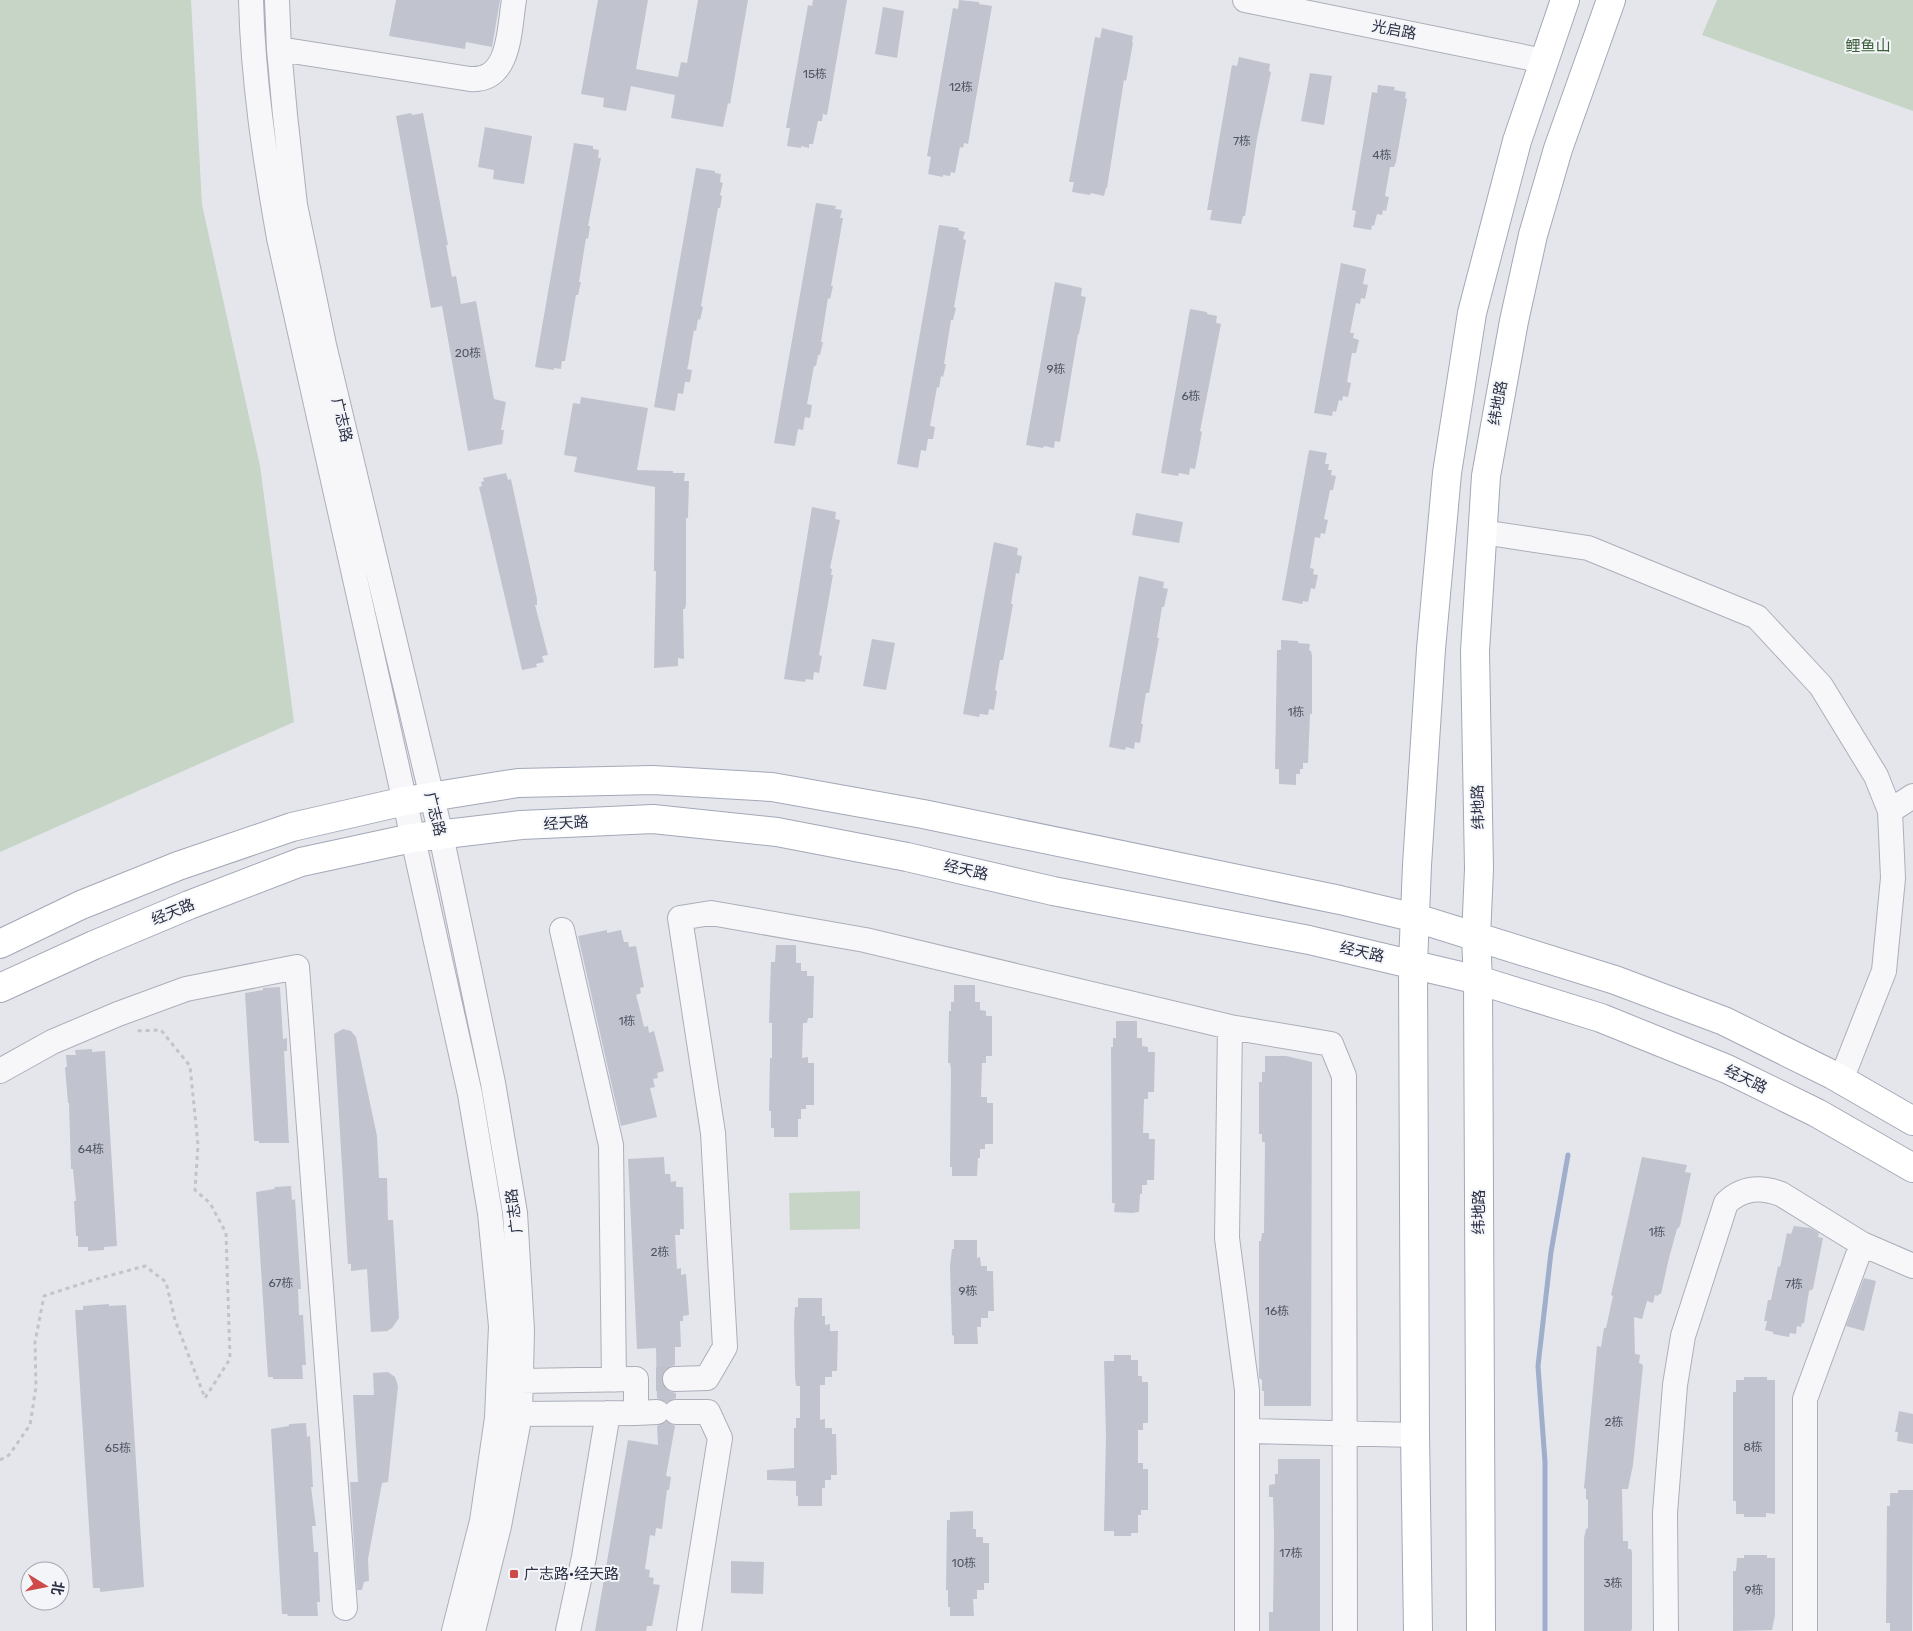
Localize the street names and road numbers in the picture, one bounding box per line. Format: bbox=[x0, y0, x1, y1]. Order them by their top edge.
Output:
street label: 光启路 bbox=[1370, 17, 1418, 43]
street label: 纬地路 bbox=[1485, 379, 1511, 427]
street label: 广志路 bbox=[328, 396, 356, 444]
street label: 纬地路 bbox=[1469, 784, 1487, 830]
street label: 广志路 bbox=[421, 790, 449, 838]
street label: 经天路 bbox=[543, 813, 589, 833]
street label: 经天路 bbox=[942, 856, 990, 884]
street label: 经天路 bbox=[149, 895, 197, 929]
street label: 经天路 bbox=[1338, 938, 1386, 966]
street label: 经天路 bbox=[1722, 1061, 1770, 1097]
street label: 广志路 bbox=[502, 1188, 526, 1234]
street label: 纬地路 bbox=[1470, 1189, 1488, 1235]

